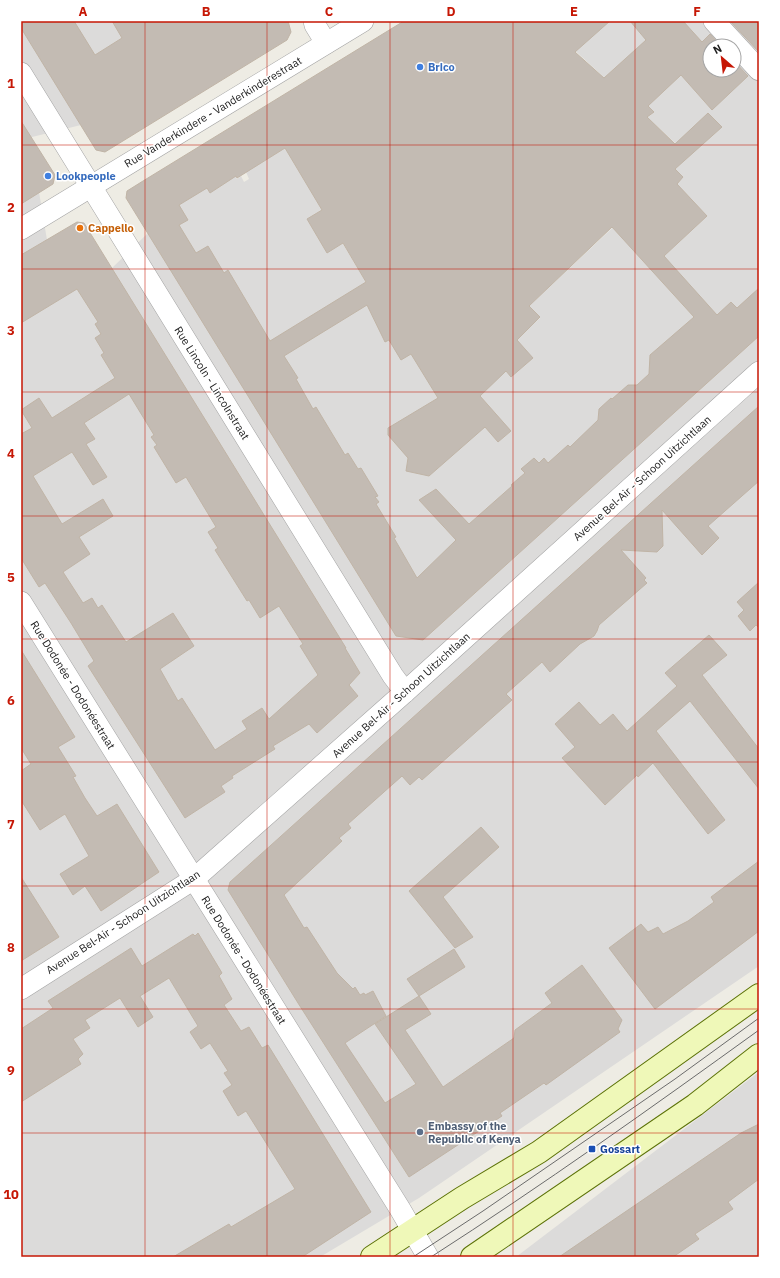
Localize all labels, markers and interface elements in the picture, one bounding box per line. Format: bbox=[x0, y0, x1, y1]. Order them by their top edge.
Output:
text: A bbox=[79, 3, 88, 20]
text: B bbox=[202, 3, 211, 20]
text: C bbox=[325, 3, 334, 20]
text: D bbox=[446, 3, 456, 20]
text: E bbox=[570, 3, 578, 20]
text: F bbox=[693, 3, 701, 20]
north arrow bbox=[702, 38, 742, 78]
text: N bbox=[711, 41, 724, 57]
street label: Rue Vanderkindere - Vanderkinderestraat bbox=[122, 53, 304, 171]
place label: Brico bbox=[428, 60, 455, 74]
marker: Brico bbox=[415, 62, 425, 72]
text: 1 bbox=[7, 75, 15, 92]
place label: Lookpeople bbox=[56, 169, 116, 183]
marker: Lookpeople bbox=[43, 171, 53, 181]
text: 2 bbox=[7, 199, 15, 216]
place label: Cappello bbox=[88, 221, 134, 235]
marker: Cappello bbox=[75, 223, 85, 233]
text: 3 bbox=[7, 322, 15, 339]
street label: Rue Lincoln - Lincolnstraat bbox=[171, 324, 253, 442]
street label: Avenue Bel-Air - Schoon Uitzichtlaan bbox=[570, 412, 714, 544]
text: 4 bbox=[7, 445, 15, 462]
text: 5 bbox=[7, 569, 15, 586]
street label: Rue Dodonée - Dodonéestraat bbox=[28, 618, 119, 752]
street label: Avenue Bel-Air - Schoon Uitzichtlaan bbox=[329, 629, 473, 761]
text: 6 bbox=[7, 692, 15, 709]
text: 7 bbox=[7, 816, 15, 833]
street label: Avenue Bel-Air - Schoon Uitzichtlaan bbox=[43, 867, 203, 977]
street label: Rue Dodonée - Dodonéestraat bbox=[199, 893, 290, 1027]
text: 8 bbox=[7, 939, 15, 956]
text: 9 bbox=[7, 1062, 15, 1079]
place label: Embassy of the Republic of Kenya bbox=[428, 1119, 521, 1146]
marker: Embassy of the Republic of Kenya bbox=[415, 1127, 425, 1137]
place label: Gossart bbox=[600, 1142, 640, 1156]
marker: Gossart bbox=[587, 1144, 597, 1154]
text: 10 bbox=[3, 1186, 19, 1203]

